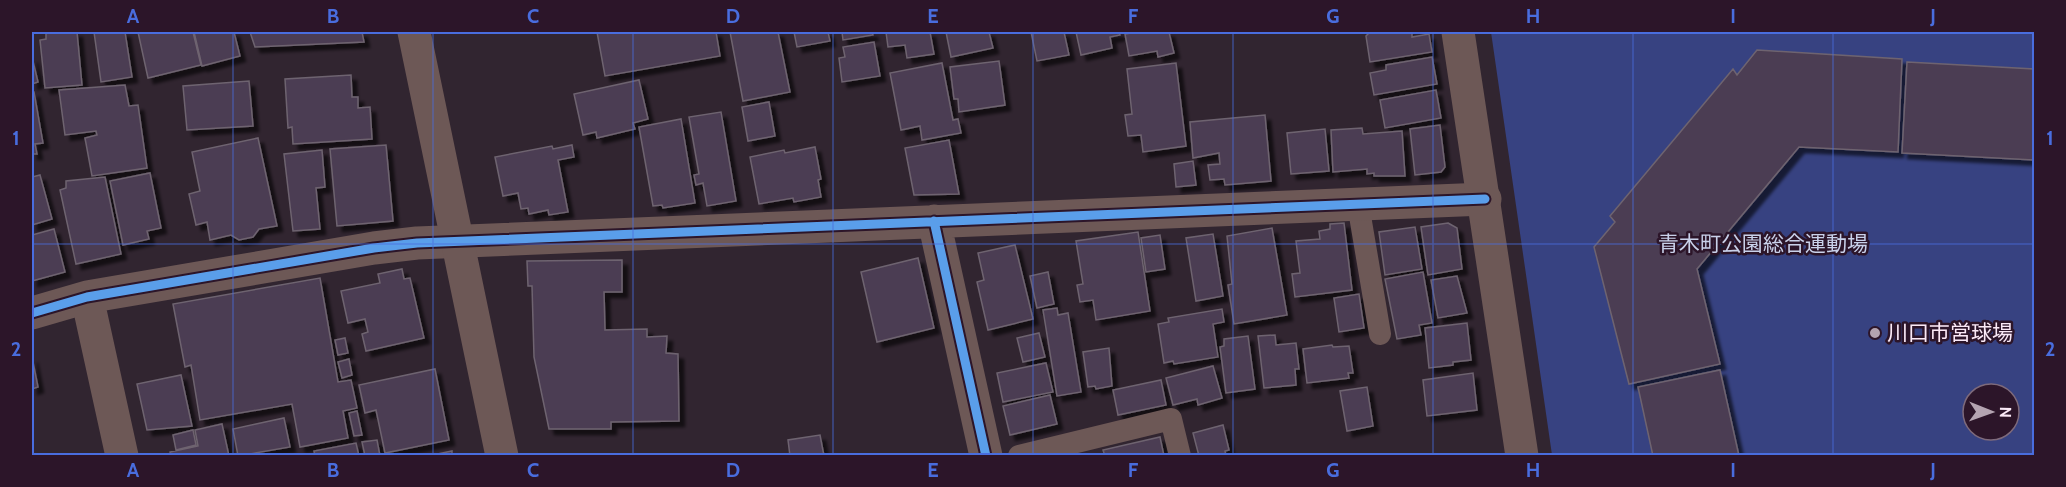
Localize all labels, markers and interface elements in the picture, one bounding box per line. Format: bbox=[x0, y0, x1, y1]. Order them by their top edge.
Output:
text: A bbox=[127, 4, 140, 28]
text: B bbox=[327, 4, 339, 28]
text: C bbox=[527, 4, 539, 28]
text: D bbox=[726, 4, 740, 28]
text: E bbox=[927, 4, 939, 28]
text: F bbox=[1128, 4, 1139, 28]
text: G bbox=[1326, 4, 1340, 28]
text: H bbox=[1526, 4, 1540, 28]
text: I bbox=[1730, 4, 1736, 28]
text: J bbox=[1929, 4, 1936, 28]
text: 1 bbox=[12, 126, 20, 150]
text: 1 bbox=[2046, 126, 2054, 150]
park label: 青木町公園総合運動場 bbox=[1658, 231, 1868, 256]
place label: 川口市営球場 bbox=[1887, 320, 2013, 345]
marker: 川口市営球場 bbox=[1868, 326, 1882, 340]
text: 2 bbox=[11, 337, 21, 361]
text: 2 bbox=[2045, 337, 2055, 361]
north arrow bbox=[1961, 382, 2021, 442]
text: N bbox=[1996, 406, 2015, 418]
text: A bbox=[127, 458, 140, 482]
text: B bbox=[327, 458, 339, 482]
text: C bbox=[527, 458, 539, 482]
text: D bbox=[726, 458, 740, 482]
text: E bbox=[927, 458, 939, 482]
text: F bbox=[1128, 458, 1139, 482]
text: G bbox=[1326, 458, 1340, 482]
text: H bbox=[1526, 458, 1540, 482]
text: I bbox=[1730, 458, 1736, 482]
text: J bbox=[1929, 458, 1936, 482]

